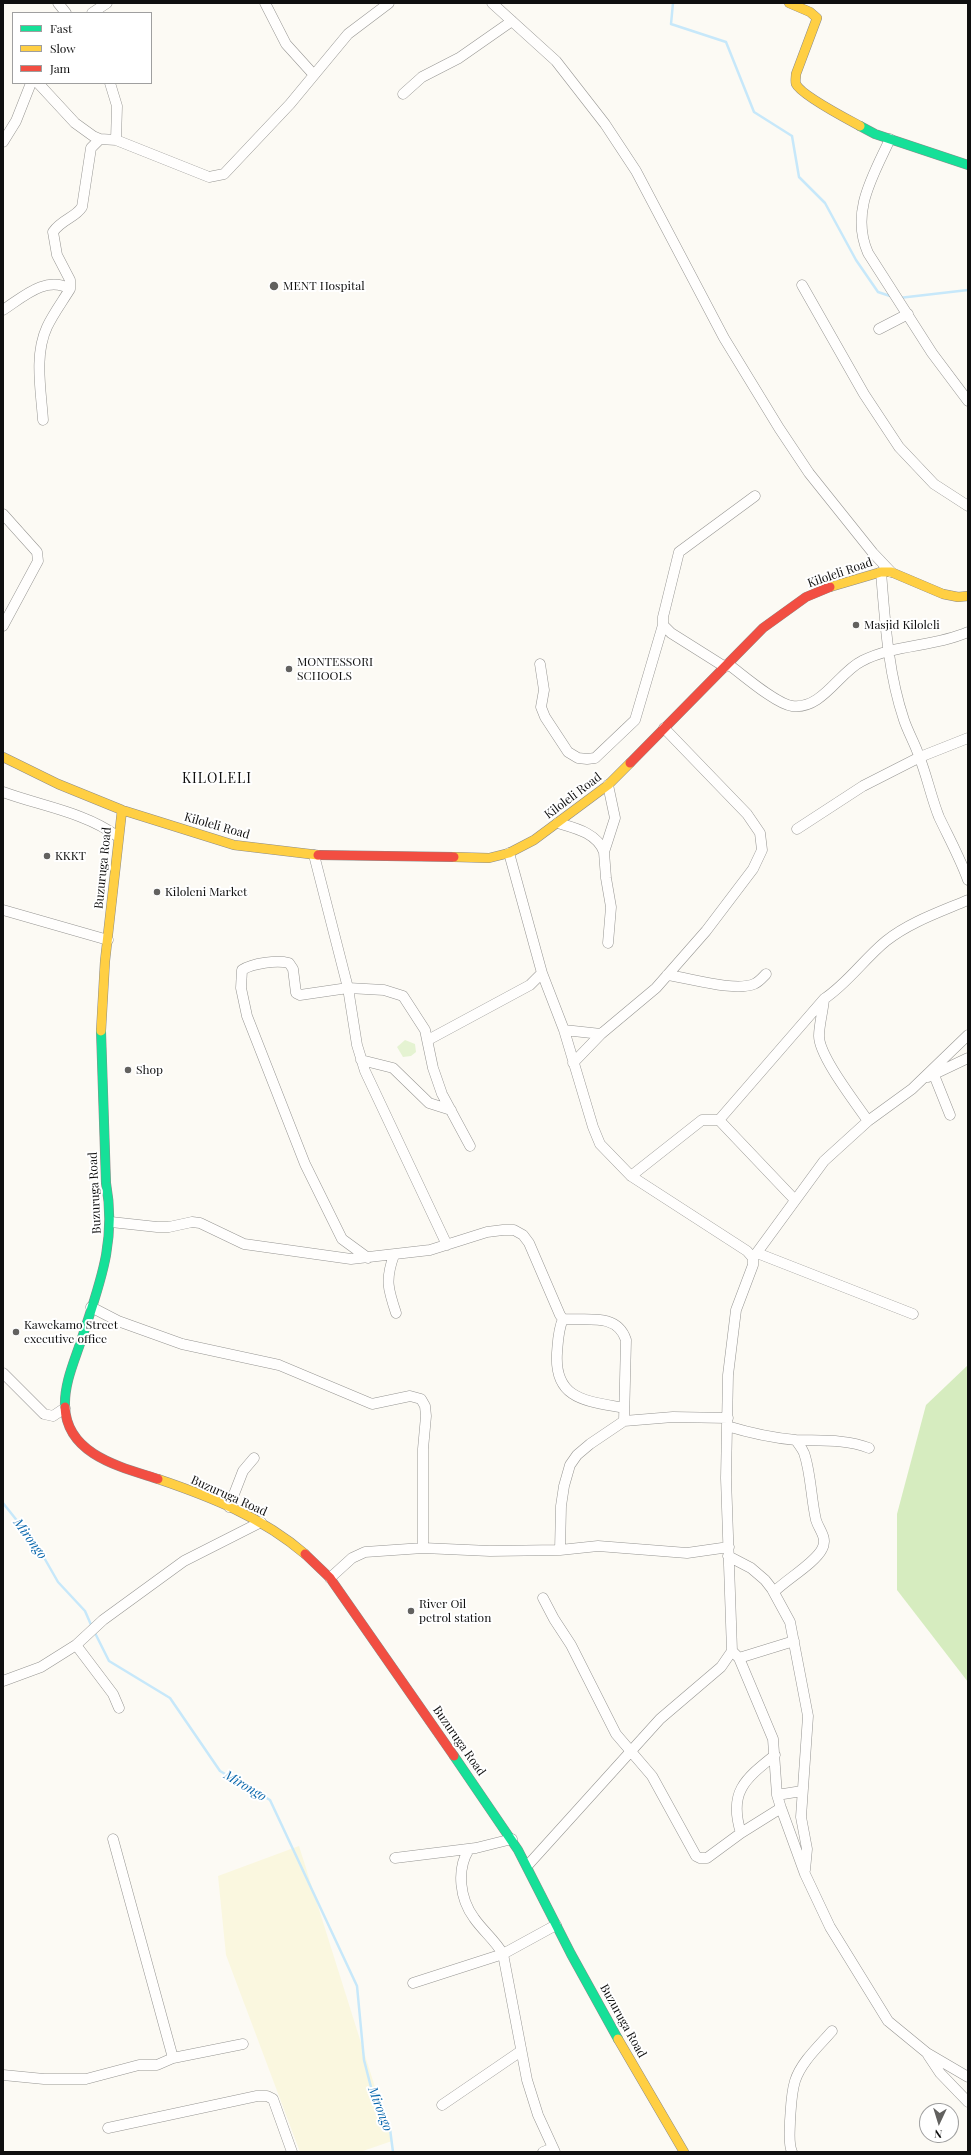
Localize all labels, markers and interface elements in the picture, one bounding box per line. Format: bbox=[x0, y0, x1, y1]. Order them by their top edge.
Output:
legend bbox=[12, 12, 152, 84]
text: Fast bbox=[50, 20, 72, 36]
text: Slow bbox=[50, 40, 76, 56]
text: Jam bbox=[50, 60, 70, 76]
place label: MENT Hospital bbox=[283, 279, 365, 293]
marker: MENT Hospital bbox=[268, 280, 280, 292]
street label: Kiloleli Road bbox=[806, 555, 874, 591]
place label: Masjid Kiloleli bbox=[864, 618, 940, 632]
marker: Masjid Kiloleli bbox=[851, 620, 861, 630]
place label: MONTESSORI SCHOOLS bbox=[297, 655, 373, 683]
marker: MONTESSORI SCHOOLS bbox=[284, 664, 294, 674]
street label: Kiloleli Road bbox=[542, 770, 604, 822]
district label: KILOLELI bbox=[182, 771, 252, 787]
street label: Kiloleli Road bbox=[182, 810, 252, 842]
street label: Buzuruga Road bbox=[92, 827, 114, 909]
place label: KKKT bbox=[55, 849, 86, 863]
marker: KKKT bbox=[42, 851, 52, 861]
place label: Kiloleni Market bbox=[165, 885, 247, 899]
marker: Kiloleni Market bbox=[152, 887, 162, 897]
place label: Shop bbox=[136, 1063, 163, 1077]
marker: Shop bbox=[123, 1065, 133, 1075]
street label: Buzuruga Road bbox=[86, 1152, 104, 1234]
place label: Kawekamo Street executive office bbox=[24, 1318, 118, 1346]
marker: Kawekamo Street executive office bbox=[11, 1327, 21, 1337]
street label: Buzuruga Road bbox=[189, 1473, 269, 1519]
water label: Mirongo bbox=[10, 1516, 50, 1562]
place label: River Oil petrol station bbox=[419, 1597, 491, 1625]
marker: River Oil petrol station bbox=[406, 1606, 416, 1616]
street label: Buzuruga Road bbox=[430, 1703, 488, 1779]
water label: Mirongo bbox=[221, 1767, 269, 1805]
street label: Buzuruga Road bbox=[597, 1982, 649, 2060]
water label: Mirongo bbox=[364, 2085, 396, 2133]
north arrow bbox=[919, 2103, 959, 2143]
text: N bbox=[934, 2127, 943, 2142]

